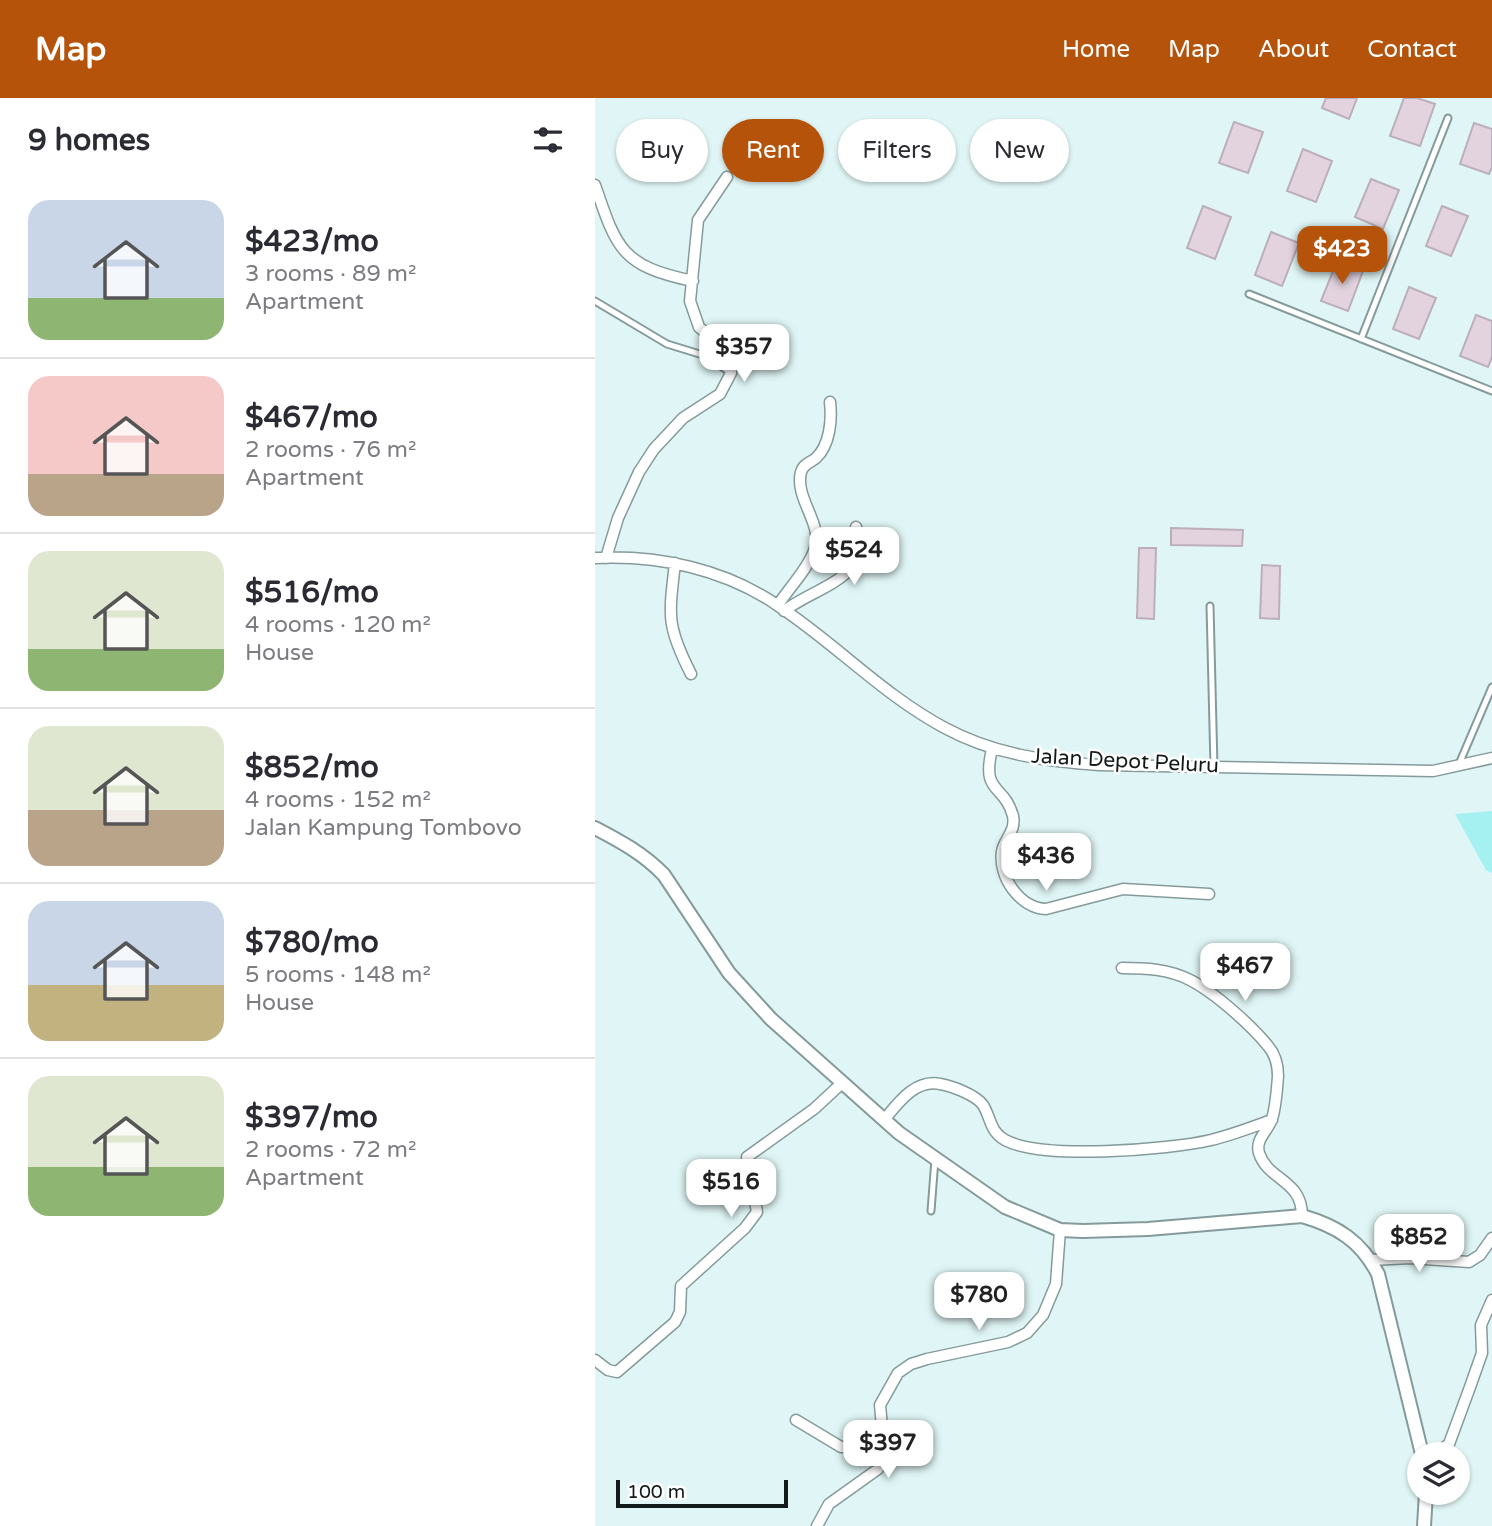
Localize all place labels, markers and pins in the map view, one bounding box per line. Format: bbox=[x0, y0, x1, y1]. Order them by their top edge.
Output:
pin: $423 bbox=[1301, 226, 1383, 286]
pin: $357 bbox=[703, 324, 785, 384]
pin: $524 bbox=[813, 528, 895, 587]
pin: $436 bbox=[1005, 834, 1087, 893]
pin: $467 bbox=[1204, 944, 1286, 1003]
pin: $516 bbox=[690, 1160, 772, 1219]
pin: $852 bbox=[1378, 1214, 1460, 1274]
pin: $780 bbox=[938, 1272, 1020, 1332]
pin: $397 bbox=[847, 1420, 929, 1480]

